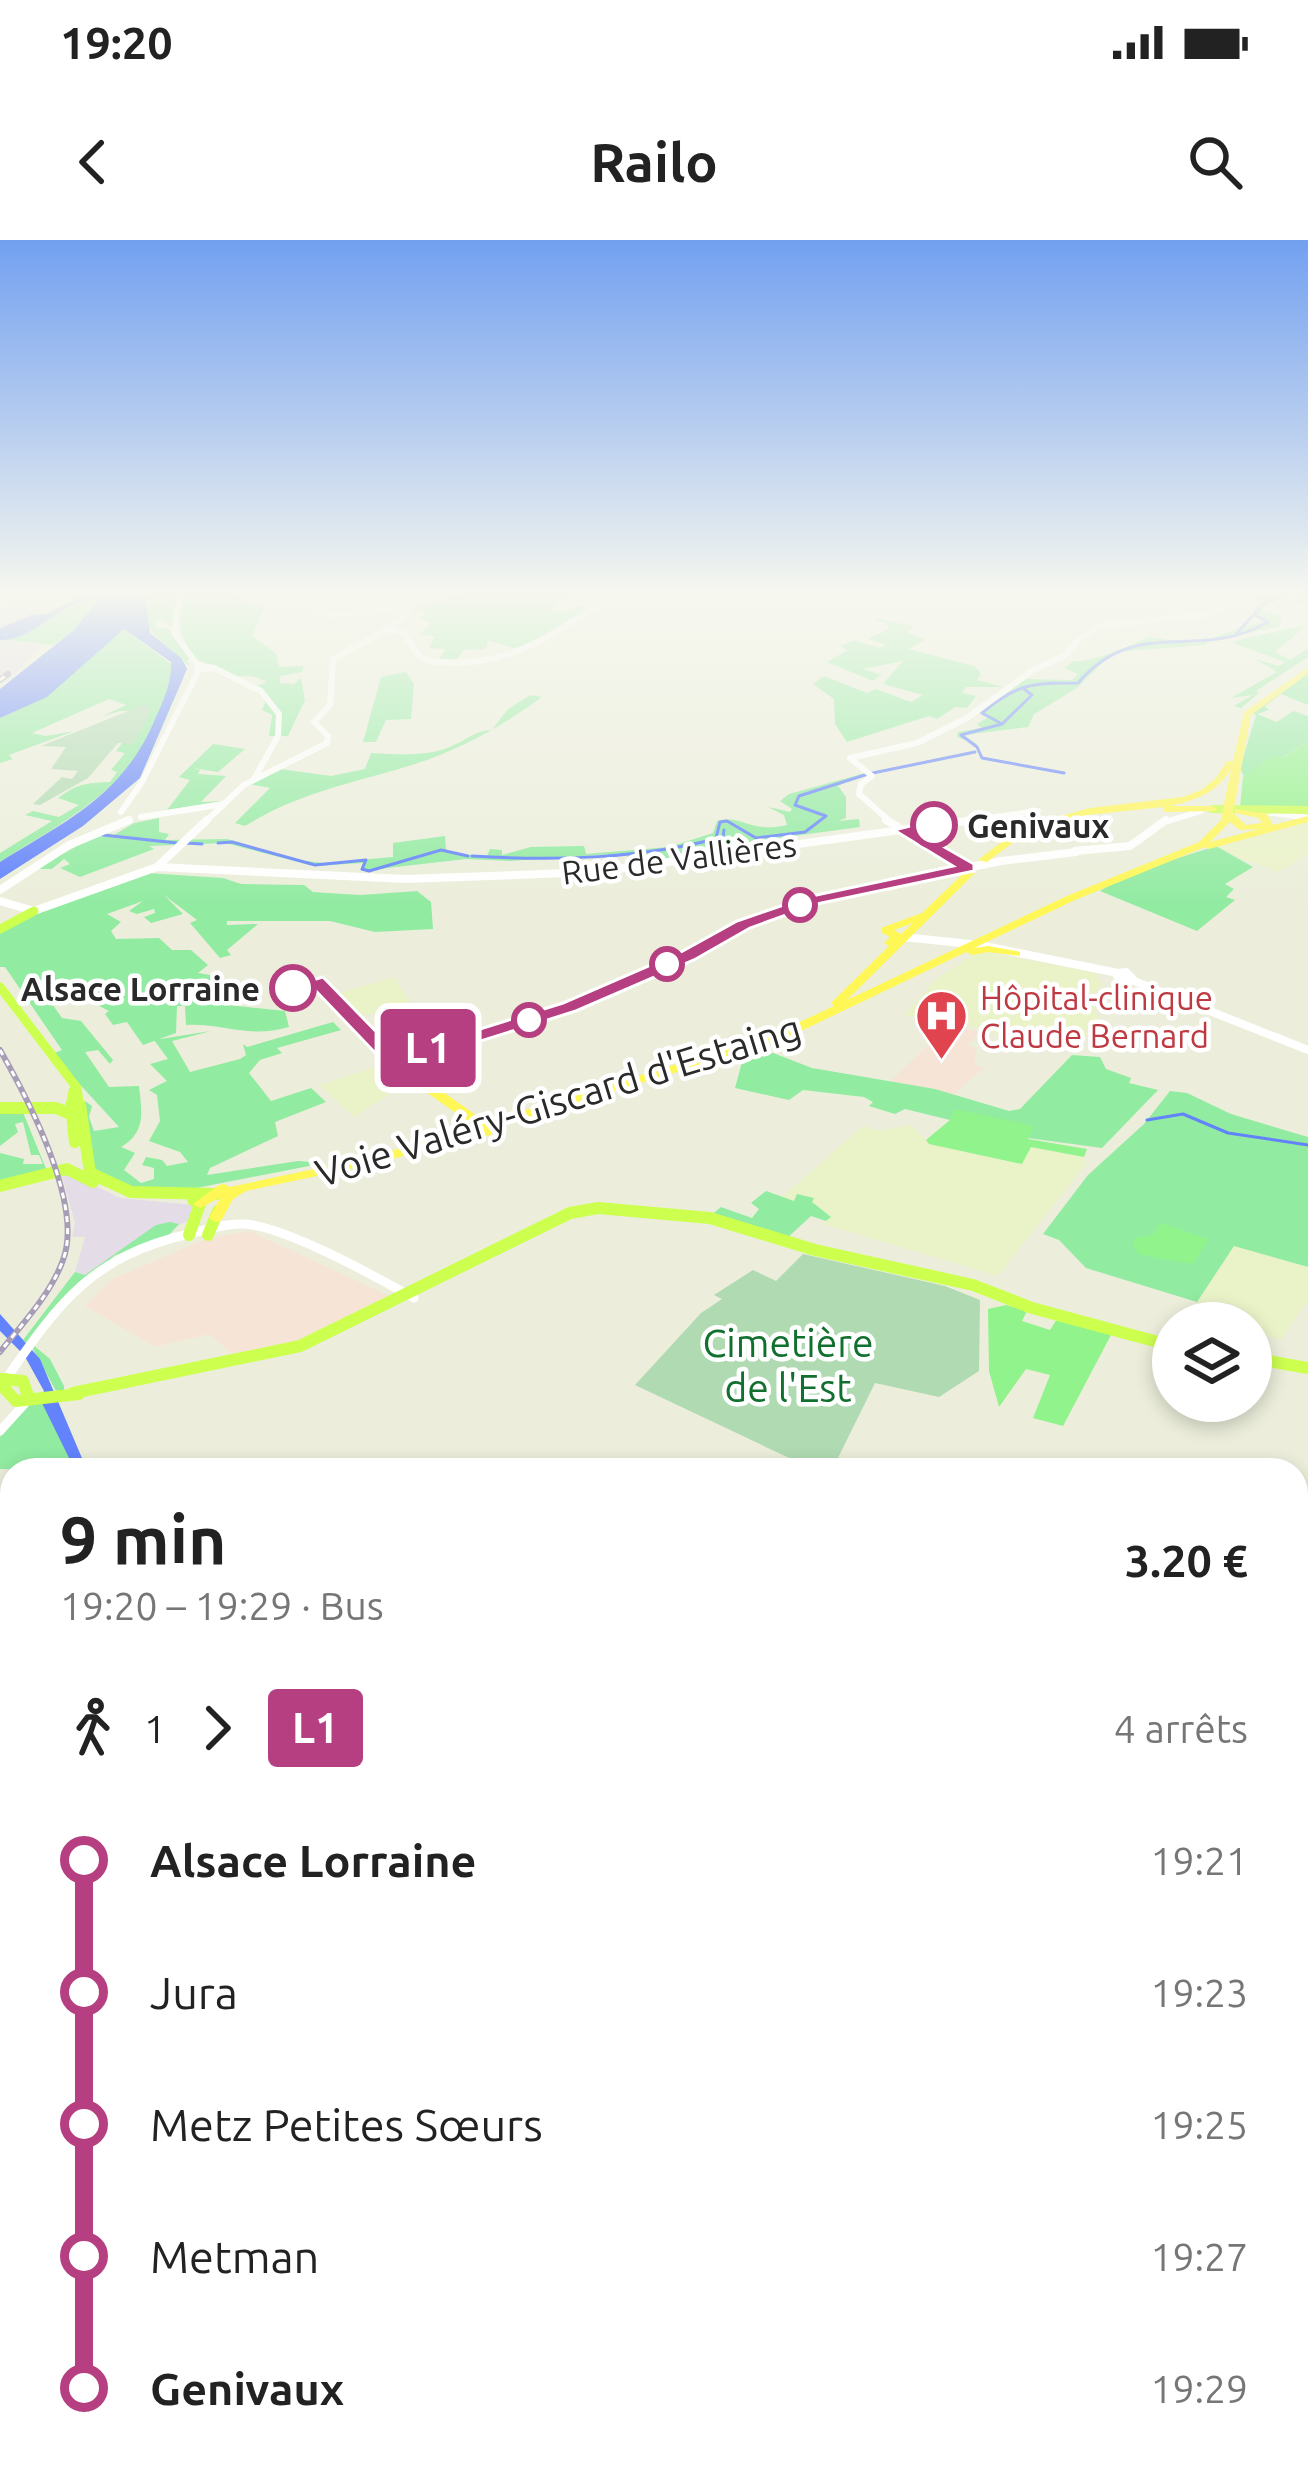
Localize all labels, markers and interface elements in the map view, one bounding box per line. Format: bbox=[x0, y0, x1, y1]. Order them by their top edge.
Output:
text: 19:20 bbox=[60, 17, 173, 68]
icon: back bbox=[60, 129, 126, 195]
icon: search bbox=[1182, 129, 1248, 195]
text: Railo bbox=[590, 132, 718, 192]
marker: Genivaux bbox=[912, 803, 956, 847]
place label: Genivaux bbox=[967, 807, 1110, 844]
street label: Rue de Vallières bbox=[560, 825, 798, 891]
unlabelled marker bbox=[784, 889, 816, 921]
unlabelled marker bbox=[651, 948, 683, 980]
marker: Alsace Lorraine bbox=[271, 966, 315, 1010]
place label: Alsace Lorraine bbox=[21, 970, 260, 1007]
place label: Hôpital-clinique Claude Bernard bbox=[980, 979, 1213, 1054]
hospital icon: Hôpital-clinique Claude Bernard bbox=[913, 988, 969, 1062]
unlabelled marker bbox=[513, 1004, 545, 1036]
street label: Voie Valéry-Giscard d'Estaing bbox=[310, 1006, 806, 1194]
line badge: L1 bbox=[374, 1009, 482, 1087]
text: L1 bbox=[405, 1024, 451, 1071]
map controls bbox=[1152, 1302, 1272, 1422]
button: layers bbox=[1152, 1302, 1272, 1422]
park label: Cimetière de l'Est bbox=[702, 1321, 874, 1409]
text: 9 min bbox=[60, 1502, 227, 1576]
text: 3.20 € bbox=[1125, 1535, 1248, 1586]
text: 19:20 – 19:29 · Bus bbox=[60, 1584, 384, 1627]
icon: walk bbox=[60, 1695, 126, 1761]
icon: forward bbox=[184, 1695, 250, 1761]
text: L1 bbox=[292, 1704, 339, 1751]
text: 1 bbox=[144, 1707, 166, 1750]
text: 4 arrêts bbox=[1114, 1707, 1248, 1750]
text: Alsace Lorraine bbox=[150, 1835, 476, 1886]
text: 19:21 bbox=[1150, 1839, 1248, 1882]
text: Jura bbox=[150, 1967, 238, 2018]
text: 19:23 bbox=[1150, 1971, 1248, 2014]
text: Metz Petites Sœurs bbox=[150, 2099, 543, 2150]
text: 19:25 bbox=[1150, 2103, 1248, 2146]
text: Metman bbox=[150, 2231, 319, 2282]
text: 19:27 bbox=[1150, 2235, 1248, 2278]
text: Genivaux bbox=[150, 2363, 344, 2414]
text: 19:29 bbox=[1150, 2367, 1248, 2410]

